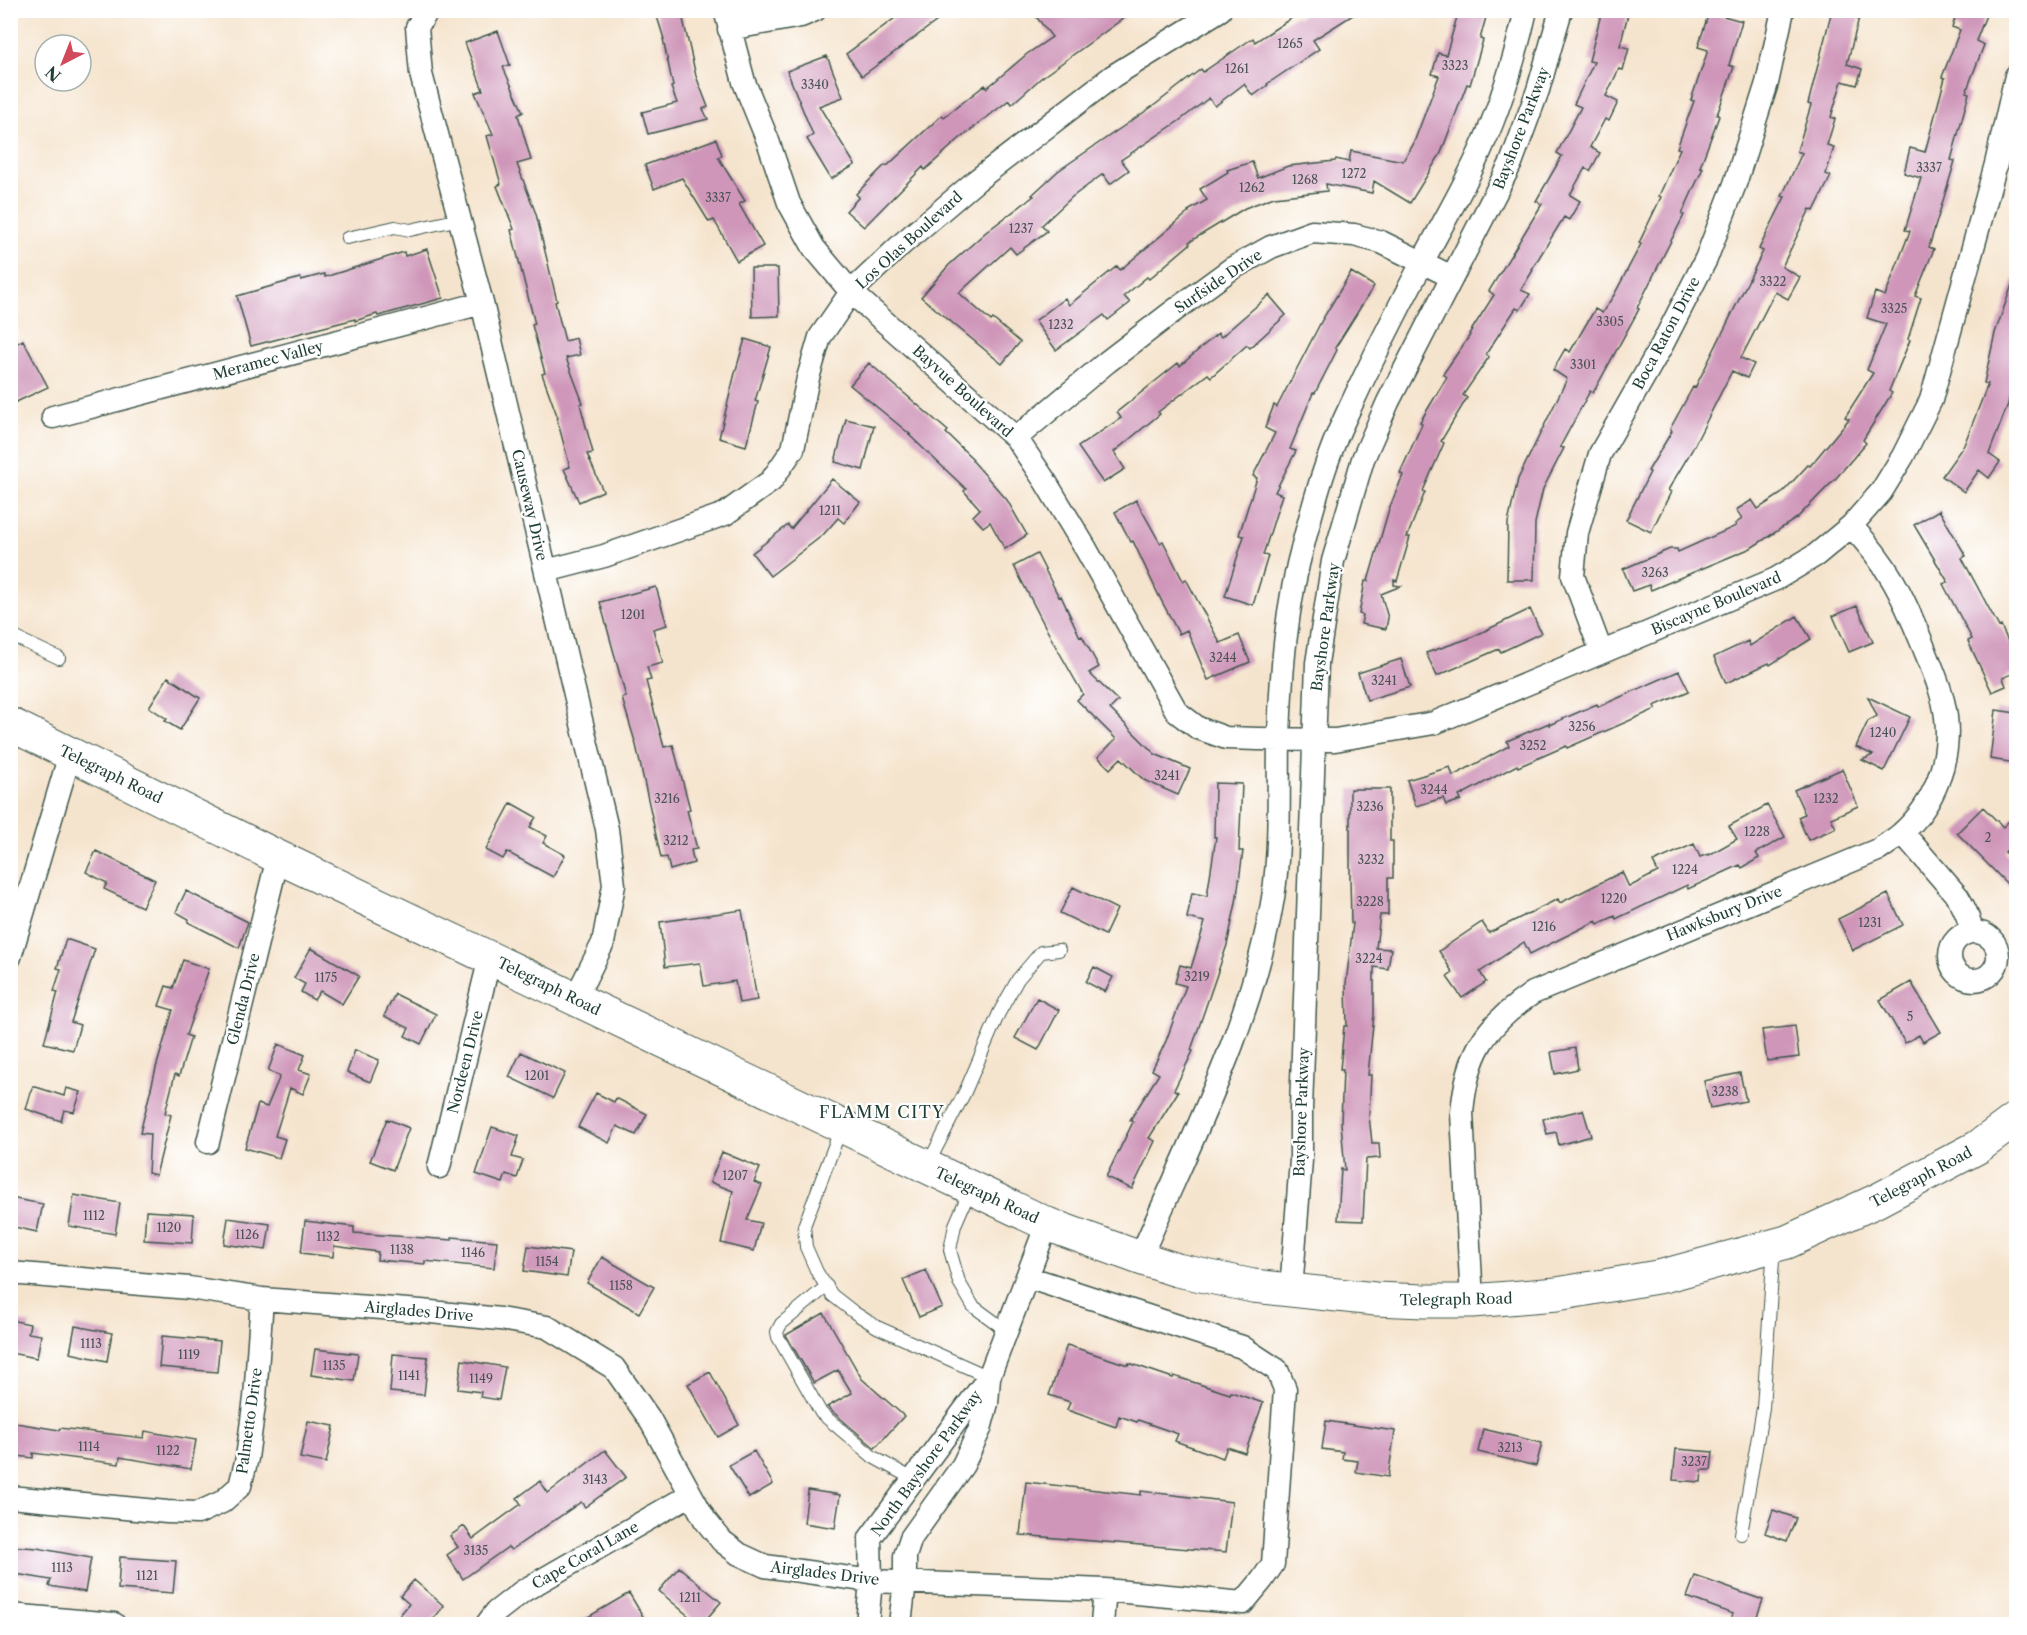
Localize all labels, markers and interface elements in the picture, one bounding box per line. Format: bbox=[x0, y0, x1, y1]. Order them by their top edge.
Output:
north arrow bbox=[33, 33, 93, 93]
house number: 1265 bbox=[1277, 36, 1303, 51]
house number: 3323 bbox=[1442, 58, 1468, 73]
house number: 1261 bbox=[1225, 61, 1249, 76]
text: N bbox=[41, 62, 65, 86]
street label: Bayshore Parkway bbox=[1489, 63, 1553, 192]
house number: 3340 bbox=[801, 77, 829, 92]
house number: 3337 bbox=[1916, 160, 1942, 175]
house number: 1272 bbox=[1342, 166, 1366, 181]
house number: 1268 bbox=[1292, 172, 1318, 187]
house number: 1262 bbox=[1239, 180, 1265, 195]
street label: Los Olas Boulevard bbox=[852, 187, 966, 293]
house number: 3337 bbox=[705, 190, 731, 205]
house number: 1237 bbox=[1009, 221, 1033, 236]
street label: Surfside Drive bbox=[1171, 245, 1265, 317]
street label: Boca Raton Drive bbox=[1628, 273, 1704, 393]
house number: 3322 bbox=[1759, 274, 1787, 289]
house number: 3325 bbox=[1881, 301, 1907, 316]
house number: 3305 bbox=[1596, 314, 1624, 329]
house number: 1232 bbox=[1048, 317, 1074, 332]
street label: Meramec Valley bbox=[211, 336, 326, 384]
street label: Bayvue Boulevard bbox=[909, 341, 1017, 441]
house number: 3301 bbox=[1570, 357, 1596, 372]
street label: Causeway Drive bbox=[508, 447, 552, 563]
house number: 1211 bbox=[819, 503, 841, 518]
street label: Bayshore Parkway bbox=[1307, 561, 1344, 693]
house number: 3263 bbox=[1641, 565, 1669, 580]
street label: Biscayne Boulevard bbox=[1648, 567, 1784, 639]
house number: 1201 bbox=[621, 607, 645, 622]
house number: 3244 bbox=[1209, 650, 1237, 665]
house number: 3241 bbox=[1371, 673, 1397, 688]
house number: 3256 bbox=[1568, 719, 1596, 734]
house number: 1240 bbox=[1870, 725, 1896, 740]
house number: 3252 bbox=[1520, 738, 1547, 753]
street label: Telegraph Road bbox=[56, 741, 166, 807]
house number: 3241 bbox=[1154, 768, 1180, 783]
house number: 3244 bbox=[1420, 782, 1448, 797]
house number: 3216 bbox=[654, 791, 680, 806]
house number: 1232 bbox=[1813, 791, 1839, 806]
house number: 3236 bbox=[1356, 799, 1384, 814]
house number: 1228 bbox=[1744, 824, 1770, 839]
house number: 2 bbox=[1985, 830, 1992, 845]
house number: 3212 bbox=[663, 833, 689, 848]
house number: 3232 bbox=[1357, 852, 1385, 867]
house number: 1224 bbox=[1672, 862, 1698, 877]
street label: Hawksbury Drive bbox=[1663, 881, 1785, 945]
house number: 1220 bbox=[1601, 891, 1627, 906]
house number: 3228 bbox=[1356, 894, 1384, 909]
house number: 1231 bbox=[1858, 915, 1882, 930]
house number: 1216 bbox=[1532, 919, 1556, 934]
street label: Glenda Drive bbox=[222, 951, 264, 1047]
house number: 3224 bbox=[1355, 951, 1383, 966]
street label: Telegraph Road bbox=[494, 953, 604, 1019]
house number: 3219 bbox=[1184, 969, 1210, 984]
house number: 1175 bbox=[315, 970, 337, 985]
street label: Nordeen Drive bbox=[443, 1008, 487, 1116]
house number: 5 bbox=[1907, 1009, 1913, 1024]
street label: Bayshore Parkway bbox=[1289, 1046, 1313, 1177]
house number: 1201 bbox=[525, 1068, 549, 1083]
house number: 3238 bbox=[1711, 1084, 1739, 1099]
district label: FLAMM CITY bbox=[819, 1102, 945, 1122]
street label: Telegraph Road bbox=[1867, 1142, 1975, 1212]
street label: Telegraph Road bbox=[932, 1163, 1042, 1227]
house number: 1207 bbox=[722, 1168, 748, 1183]
house number: 1112 bbox=[83, 1208, 105, 1223]
house number: 1120 bbox=[157, 1220, 181, 1235]
house number: 1126 bbox=[235, 1227, 259, 1242]
house number: 1132 bbox=[316, 1229, 340, 1244]
house number: 1138 bbox=[390, 1242, 414, 1257]
house number: 1146 bbox=[461, 1245, 485, 1260]
house number: 1154 bbox=[535, 1254, 559, 1269]
house number: 1158 bbox=[609, 1278, 633, 1293]
street label: Telegraph Road bbox=[1399, 1289, 1513, 1309]
street label: Airglades Drive bbox=[363, 1297, 474, 1325]
house number: 1113 bbox=[80, 1336, 102, 1351]
house number: 1119 bbox=[178, 1347, 200, 1362]
house number: 1135 bbox=[322, 1358, 346, 1373]
street label: Palmetto Drive bbox=[232, 1367, 266, 1475]
house number: 1141 bbox=[398, 1368, 420, 1383]
house number: 1149 bbox=[469, 1371, 493, 1386]
street label: North Bayshore Parkway bbox=[867, 1386, 986, 1540]
house number: 1114 bbox=[78, 1439, 100, 1454]
house number: 3213 bbox=[1497, 1440, 1523, 1455]
house number: 1122 bbox=[156, 1443, 180, 1458]
house number: 3237 bbox=[1681, 1454, 1707, 1469]
house number: 3143 bbox=[582, 1472, 608, 1487]
street label: Cape Coral Lane bbox=[528, 1517, 642, 1593]
house number: 3135 bbox=[464, 1543, 488, 1558]
street label: Airglades Drive bbox=[769, 1557, 880, 1589]
house number: 1113 bbox=[51, 1560, 73, 1575]
house number: 1121 bbox=[136, 1568, 158, 1583]
house number: 1211 bbox=[679, 1590, 701, 1605]

